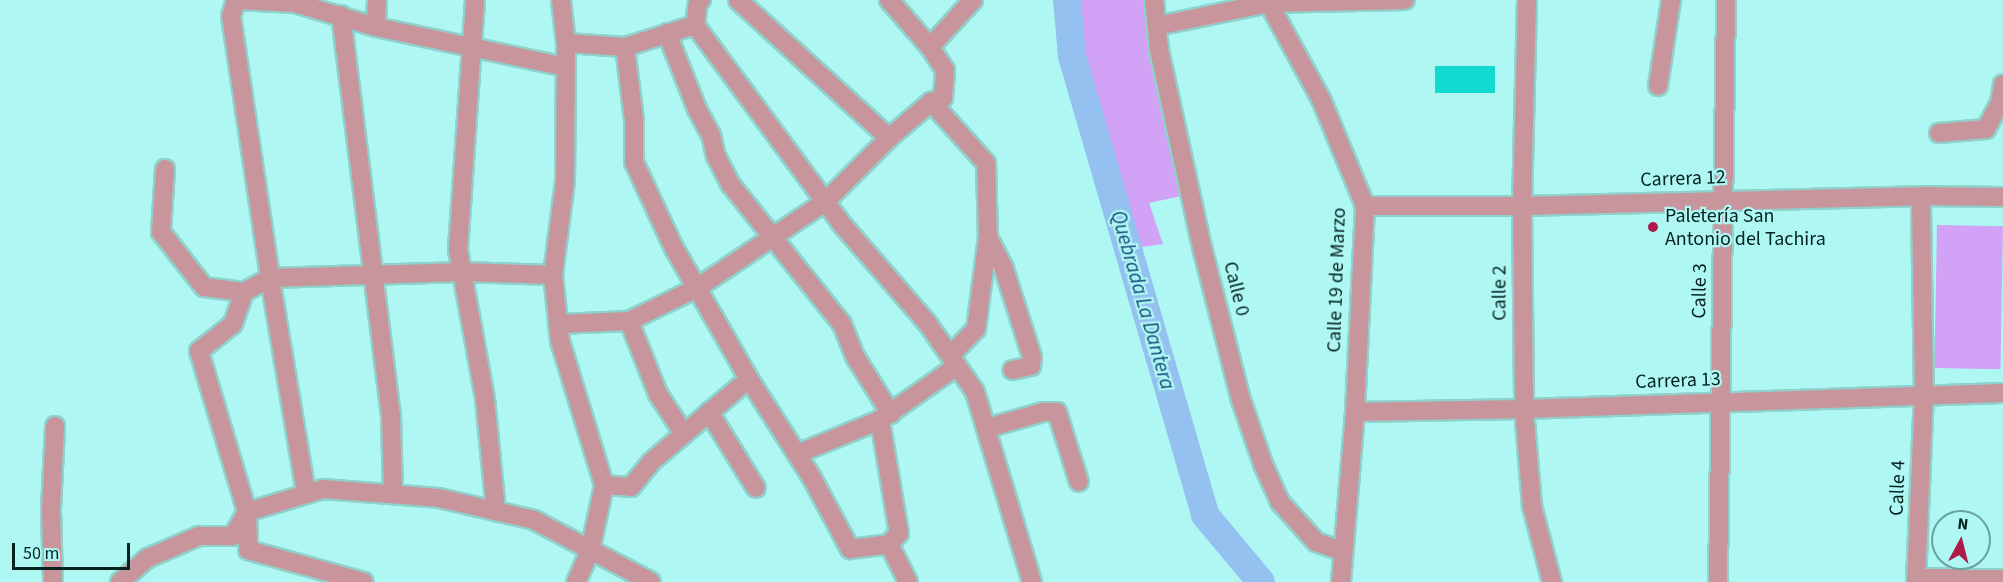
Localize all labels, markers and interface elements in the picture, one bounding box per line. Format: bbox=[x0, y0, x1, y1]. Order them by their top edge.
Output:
street label: Carrera 12 bbox=[1640, 166, 1726, 192]
place label: Paletería San Antonio del Tachira bbox=[1665, 204, 1826, 251]
street label: Calle 19 de Marzo bbox=[1322, 207, 1352, 353]
water label: Quebrada La Dantera bbox=[1105, 208, 1181, 392]
marker: Paletería San Antonio del Tachira bbox=[1646, 220, 1660, 234]
street label: Calle 0 bbox=[1218, 259, 1254, 319]
street label: Calle 3 bbox=[1688, 263, 1712, 319]
street label: Calle 2 bbox=[1488, 265, 1512, 321]
street label: Carrera 13 bbox=[1635, 368, 1721, 394]
street label: Calle 4 bbox=[1885, 460, 1911, 516]
north arrow bbox=[1931, 510, 1991, 570]
text: N bbox=[1956, 513, 1970, 536]
scale bar bbox=[15, 531, 134, 569]
text: 50 m bbox=[23, 541, 59, 566]

